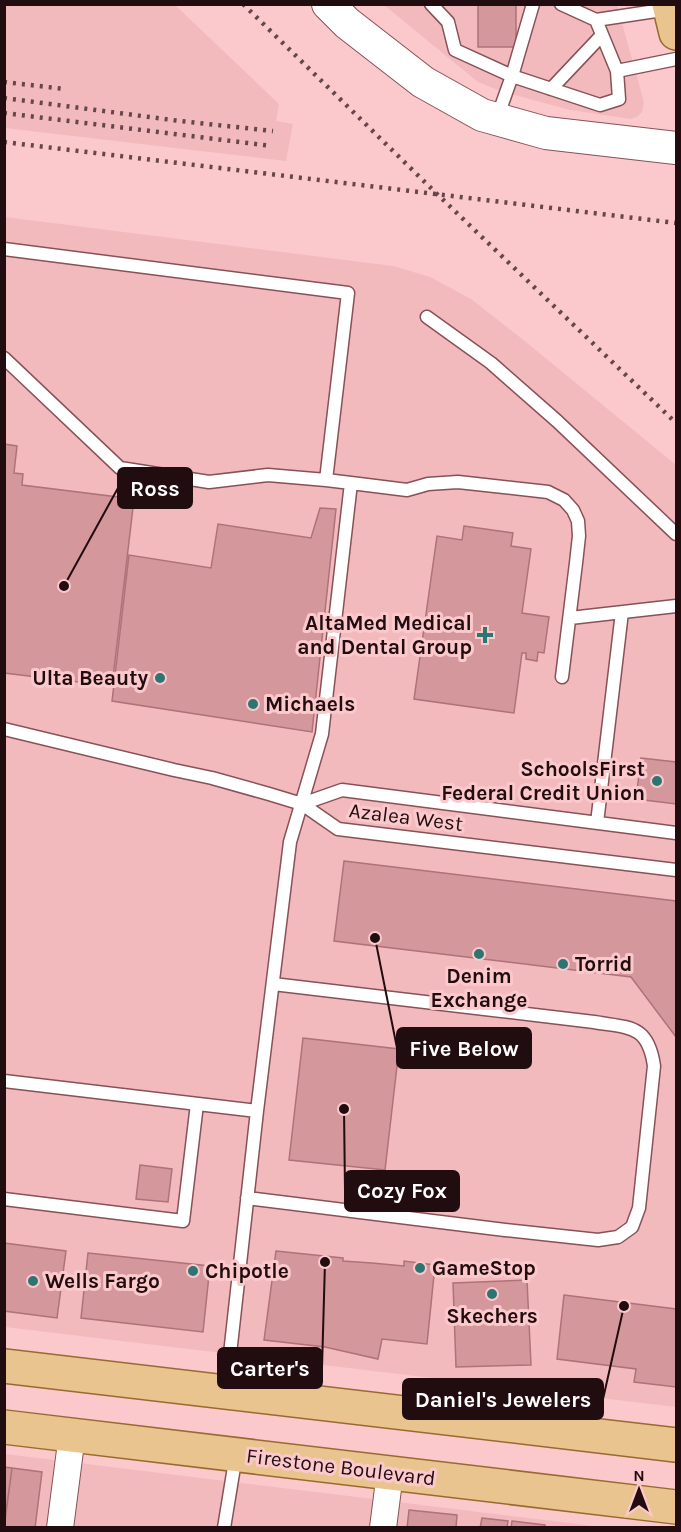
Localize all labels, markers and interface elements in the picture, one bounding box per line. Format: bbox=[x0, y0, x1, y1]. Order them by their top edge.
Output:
callout: Ross bbox=[118, 468, 192, 508]
text: Ross bbox=[130, 476, 180, 502]
place label: AltaMed Medical and Dental Group bbox=[297, 611, 472, 659]
marker: AltaMed Medical and Dental Group bbox=[476, 626, 494, 644]
place label: Ulta Beauty bbox=[32, 666, 148, 690]
marker: Ulta Beauty bbox=[153, 671, 167, 685]
place label: Michaels bbox=[265, 692, 355, 716]
marker: Michaels bbox=[246, 697, 260, 711]
place label: SchoolsFirst Federal Credit Union bbox=[441, 757, 645, 805]
marker: SchoolsFirst Federal Credit Union bbox=[650, 774, 664, 788]
street label: Azalea West bbox=[348, 798, 464, 836]
marker: Denim Exchange bbox=[472, 947, 486, 961]
place label: Torrid bbox=[575, 952, 632, 976]
marker: Torrid bbox=[556, 957, 570, 971]
place label: Denim Exchange bbox=[431, 964, 527, 1012]
callout: Five Below bbox=[397, 1028, 531, 1068]
text: Five Below bbox=[409, 1036, 519, 1062]
callout: Cozy Fox bbox=[345, 1171, 459, 1211]
text: Cozy Fox bbox=[357, 1178, 447, 1204]
place label: GameStop bbox=[432, 1256, 536, 1280]
place label: Chipotle bbox=[205, 1259, 289, 1283]
marker: GameStop bbox=[413, 1261, 427, 1275]
marker: Chipotle bbox=[186, 1264, 200, 1278]
place label: Wells Fargo bbox=[45, 1269, 160, 1293]
marker: Wells Fargo bbox=[26, 1274, 40, 1288]
marker: Skechers bbox=[485, 1287, 499, 1301]
place label: Skechers bbox=[446, 1304, 538, 1328]
callout: Carter's bbox=[218, 1348, 322, 1388]
text: Carter's bbox=[230, 1356, 310, 1382]
callout: Daniel's Jewelers bbox=[403, 1379, 603, 1419]
text: Daniel's Jewelers bbox=[415, 1387, 591, 1413]
street label: Firestone Boulevard bbox=[245, 1443, 437, 1491]
north arrow bbox=[609, 1460, 669, 1520]
text: N bbox=[633, 1466, 645, 1485]

